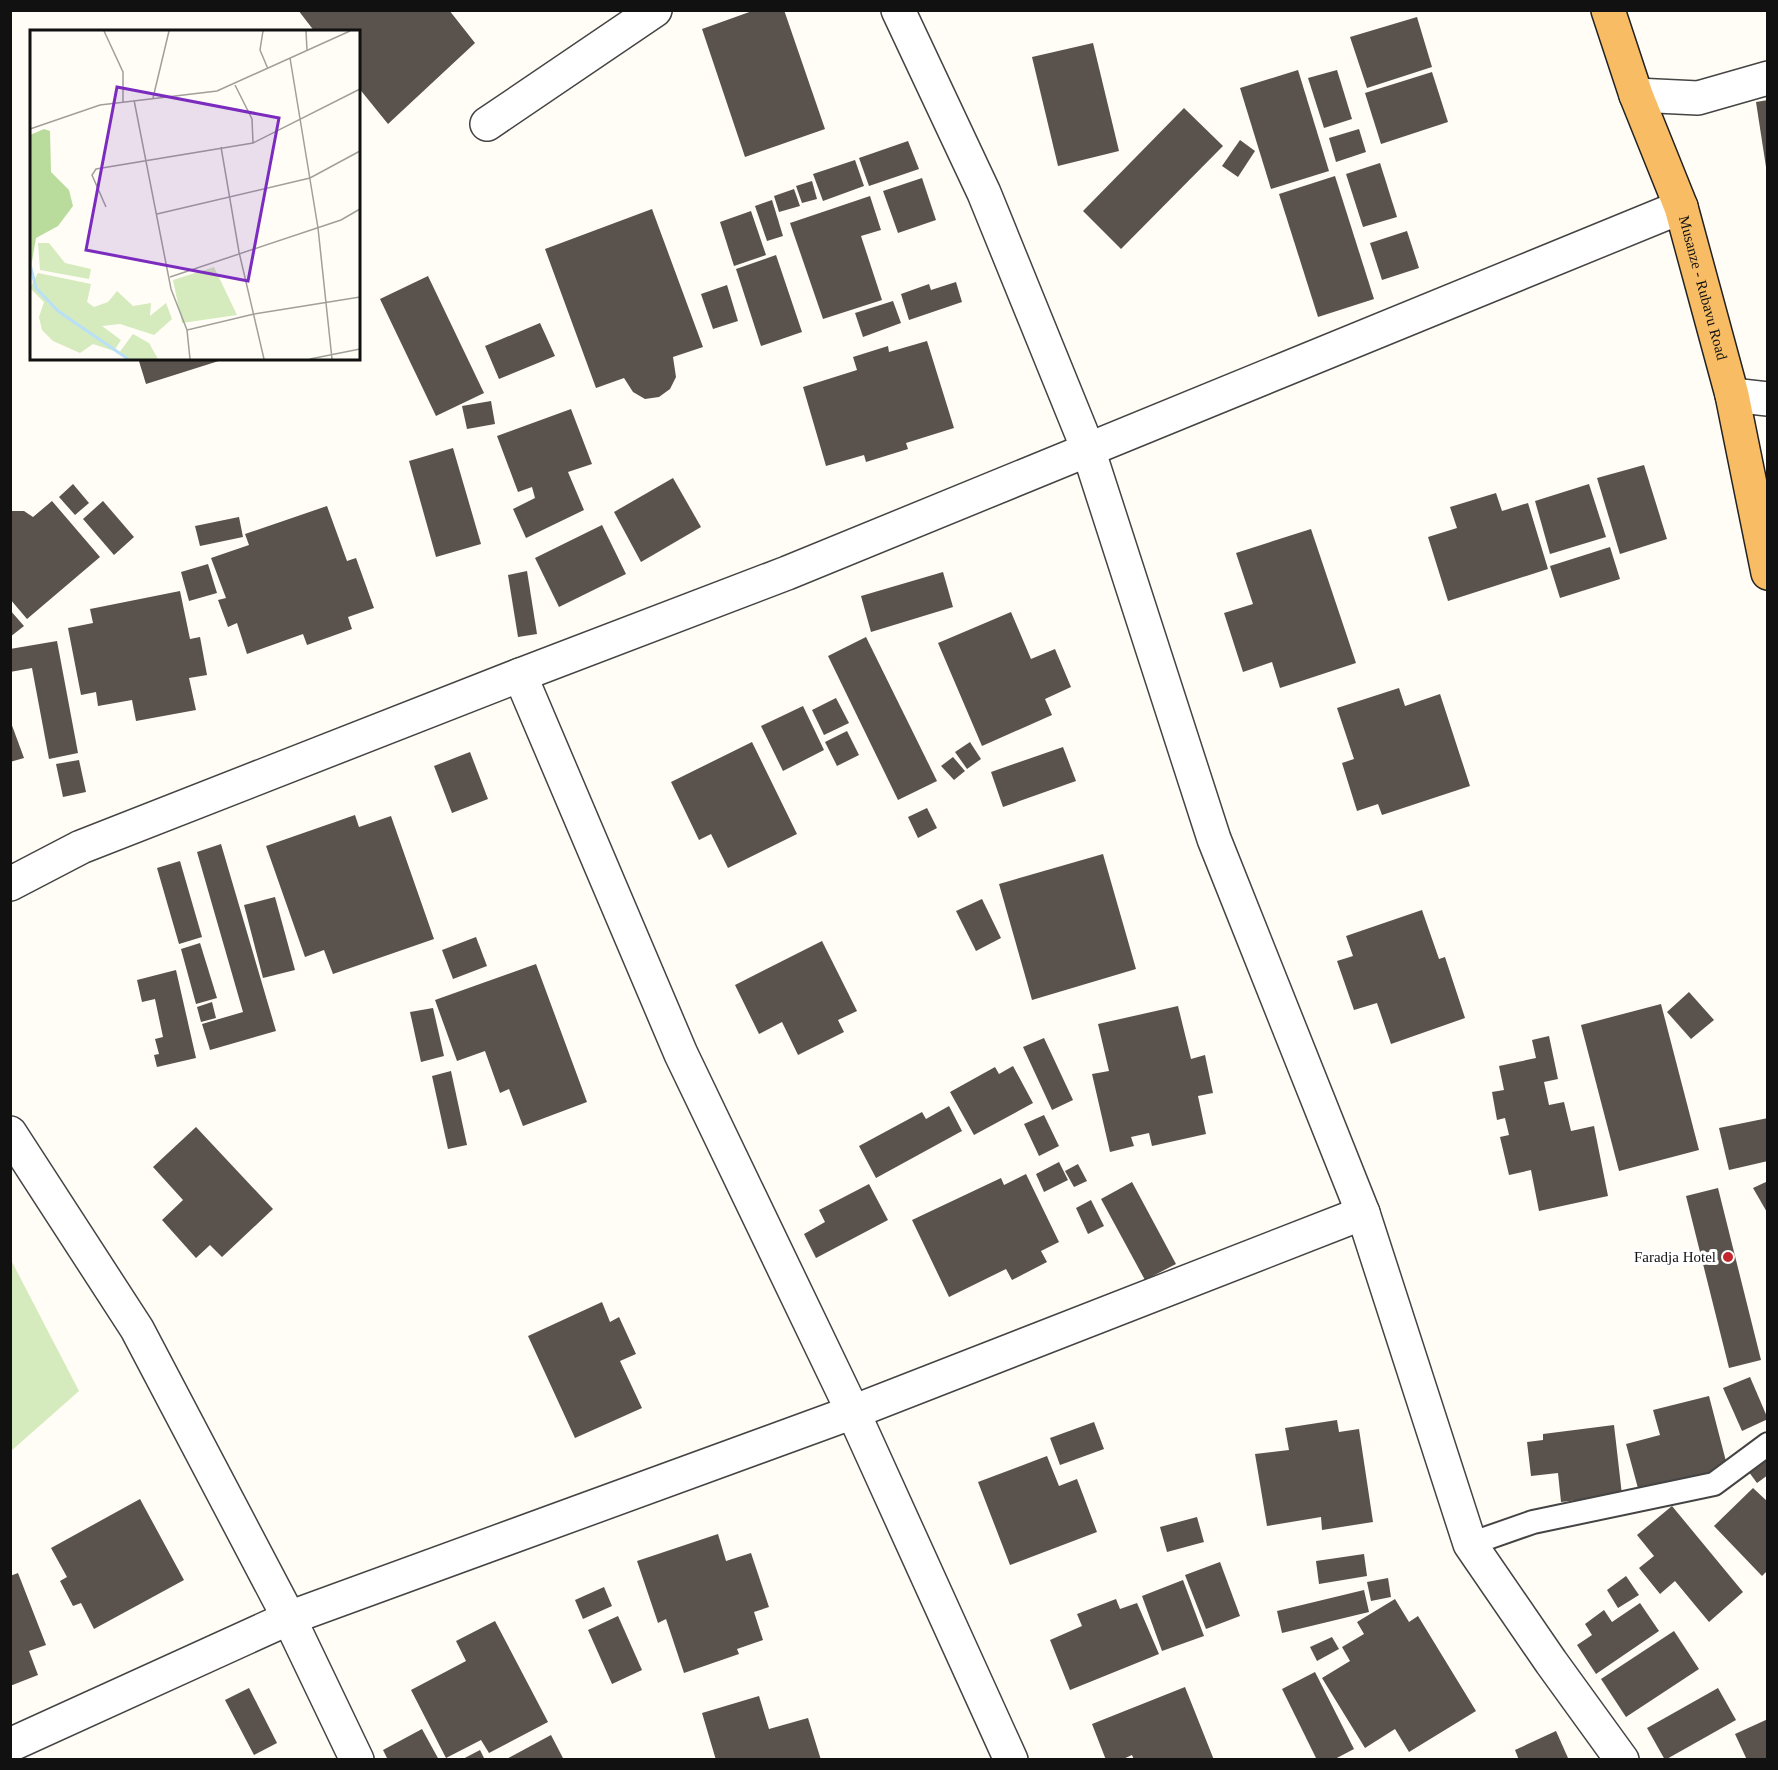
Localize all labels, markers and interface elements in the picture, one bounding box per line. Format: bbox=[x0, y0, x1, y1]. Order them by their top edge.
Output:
inset map bbox=[30, 30, 360, 360]
street label: Musanze - Rubavu Road bbox=[1676, 214, 1730, 362]
place label: Faradja Hotel bbox=[1634, 1249, 1716, 1265]
marker: Faradja Hotel bbox=[1721, 1250, 1735, 1264]

